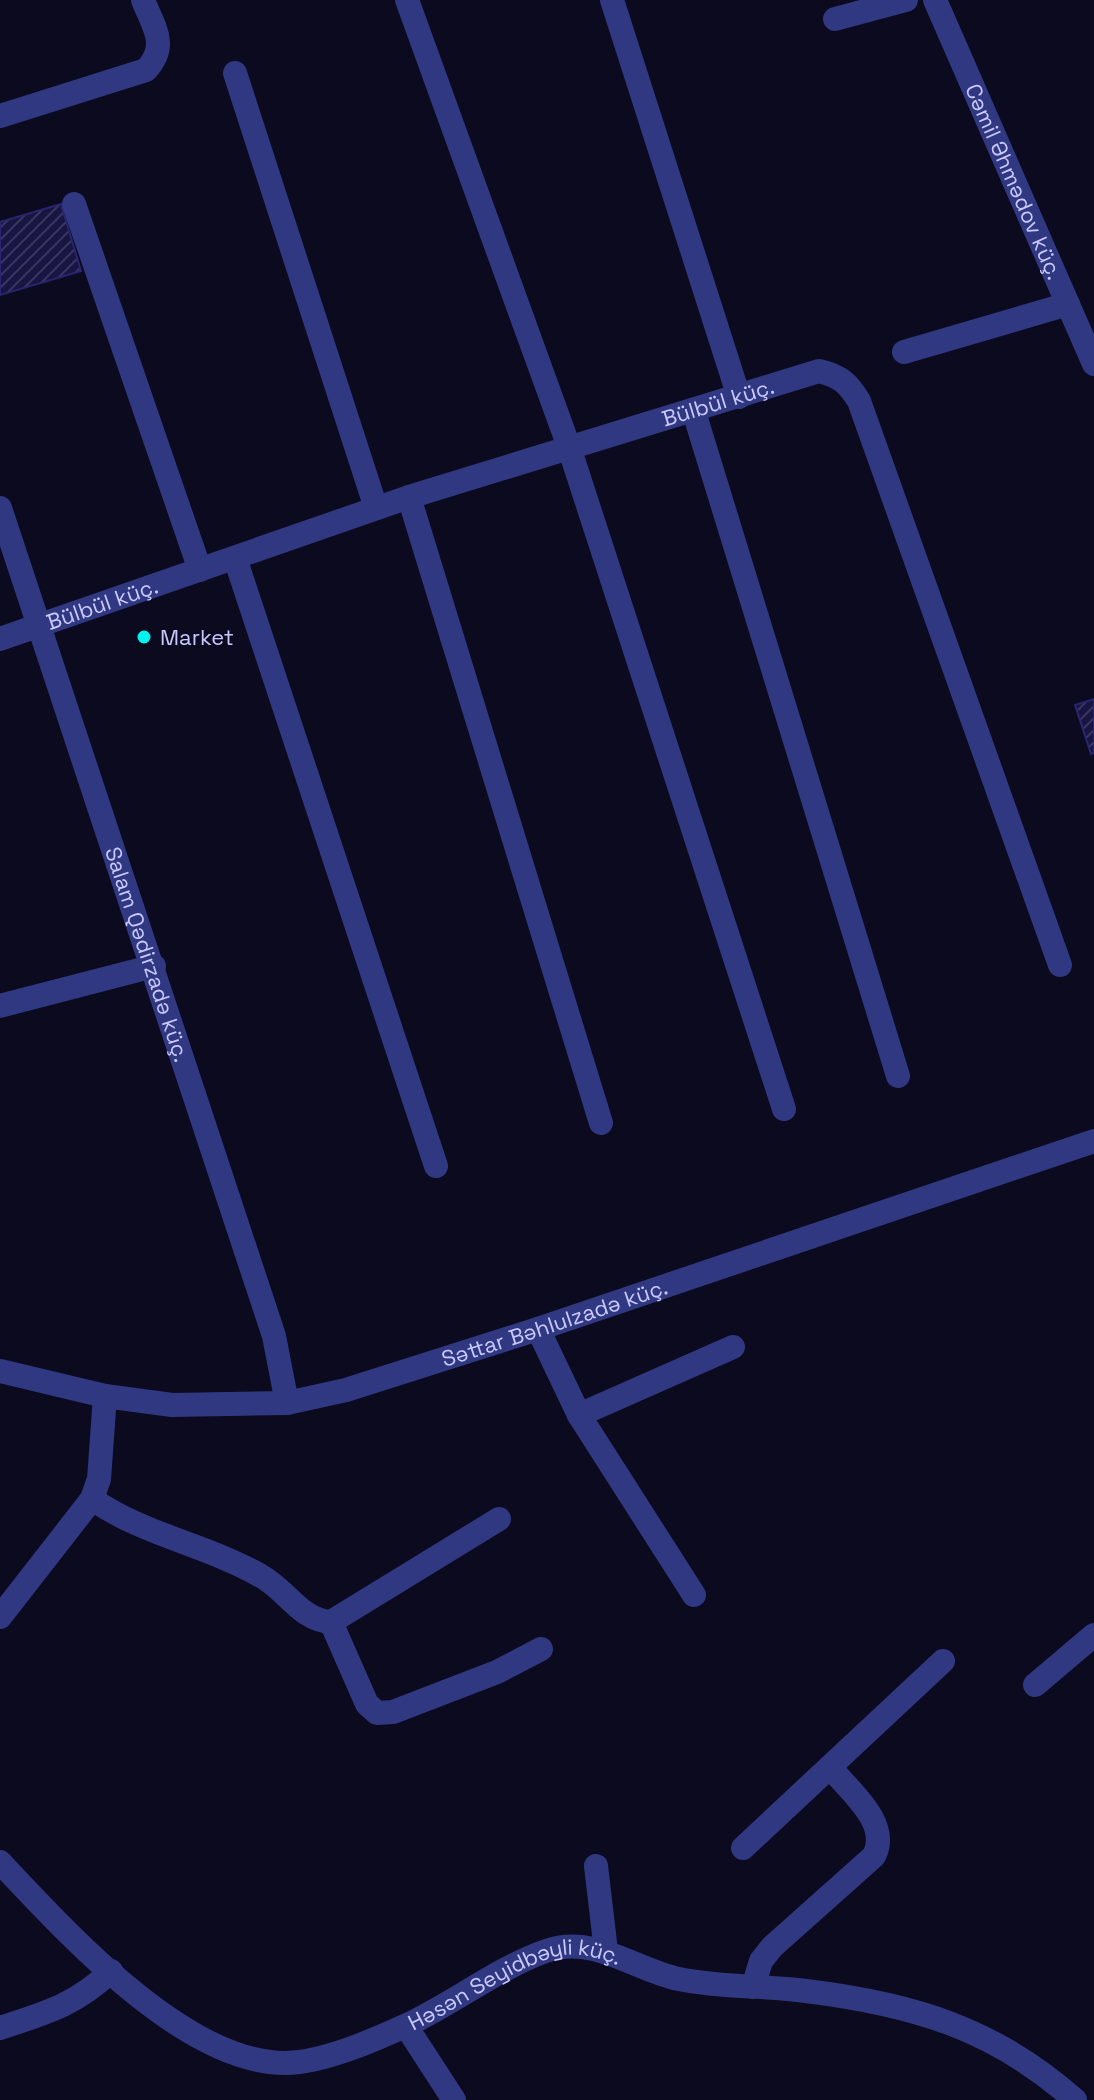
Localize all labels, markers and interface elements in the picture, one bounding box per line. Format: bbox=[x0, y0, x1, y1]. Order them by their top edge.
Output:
street label: Cəmil Əhmədov küç. bbox=[959, 79, 1069, 284]
street label: Bülbül küç. bbox=[658, 372, 777, 433]
street label: Bülbül küç. bbox=[43, 571, 161, 636]
place label: Market bbox=[160, 623, 234, 651]
marker: Market bbox=[135, 628, 153, 646]
street label: Salam Qədirzadə küç. bbox=[99, 843, 196, 1065]
street label: Səttar Bəhlulzadə küç. bbox=[438, 1272, 671, 1373]
street label: Həsən Seyidbəyli küç. bbox=[403, 1932, 626, 2036]

